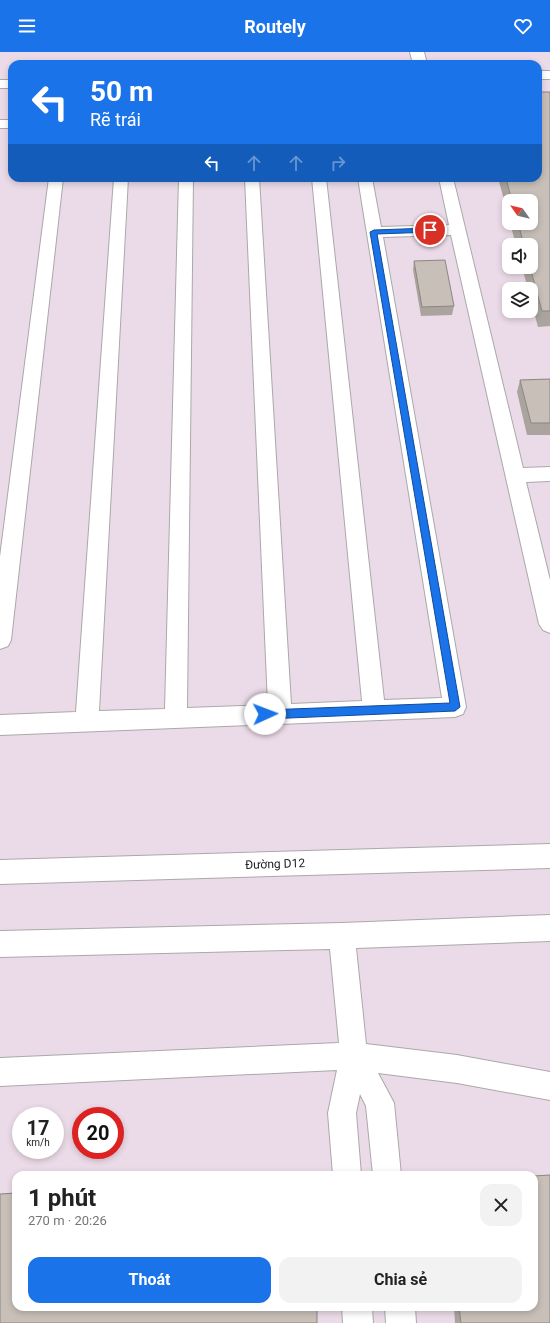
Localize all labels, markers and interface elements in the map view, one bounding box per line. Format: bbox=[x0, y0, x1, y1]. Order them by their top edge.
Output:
icon: menu bbox=[16, 15, 38, 37]
icon: heart bbox=[512, 15, 534, 37]
text: Routely bbox=[244, 16, 306, 37]
text: 50 m bbox=[90, 75, 153, 108]
icon: left bbox=[24, 76, 76, 128]
text: Rẽ trái bbox=[90, 109, 141, 130]
icon: left bbox=[201, 152, 223, 174]
icon: ahead bbox=[243, 152, 265, 174]
icon: ahead bbox=[285, 152, 307, 174]
icon: right bbox=[327, 152, 349, 174]
north arrow bbox=[502, 194, 538, 230]
map controls bbox=[502, 194, 538, 318]
pin bbox=[413, 213, 447, 247]
icon: arrive bbox=[419, 219, 441, 241]
button: sound bbox=[502, 238, 538, 274]
button: layers bbox=[502, 282, 538, 318]
position arrow bbox=[244, 693, 286, 735]
street label: Đường D12 bbox=[245, 856, 305, 872]
speed limit sign: 20 bbox=[72, 1107, 124, 1159]
text: 17 bbox=[27, 1116, 49, 1140]
text: km/h bbox=[26, 1137, 50, 1148]
text: 1 phút bbox=[28, 1184, 96, 1212]
button: close bbox=[480, 1184, 522, 1226]
text: 270 m · 20:26 bbox=[28, 1213, 107, 1228]
button: Thoát bbox=[28, 1257, 271, 1303]
button: Chia sẻ bbox=[279, 1257, 522, 1303]

